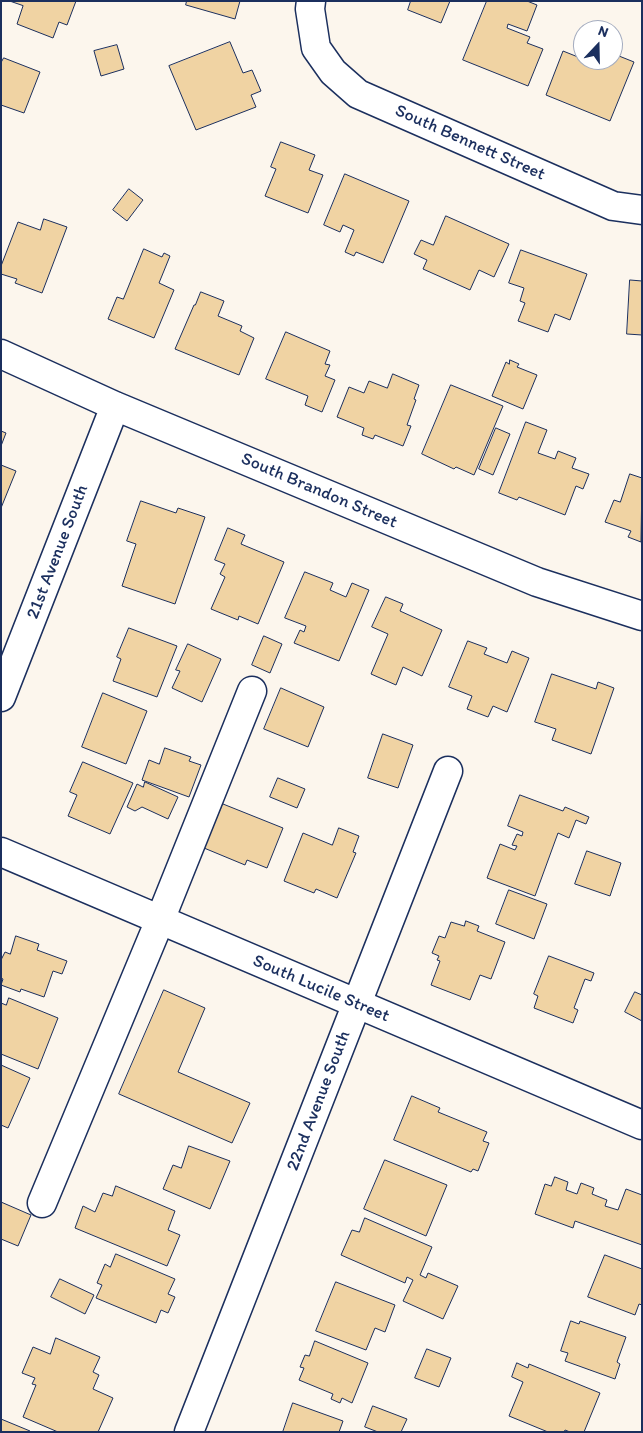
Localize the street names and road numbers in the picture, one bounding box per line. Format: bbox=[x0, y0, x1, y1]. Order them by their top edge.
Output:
street label: South Bennett Street bbox=[392, 100, 548, 186]
street label: South Brandon Street bbox=[238, 448, 400, 534]
street label: 21st Avenue South bbox=[22, 482, 94, 622]
street label: South Lucile Street bbox=[249, 950, 393, 1028]
street label: 22nd Avenue South bbox=[282, 1028, 356, 1174]

